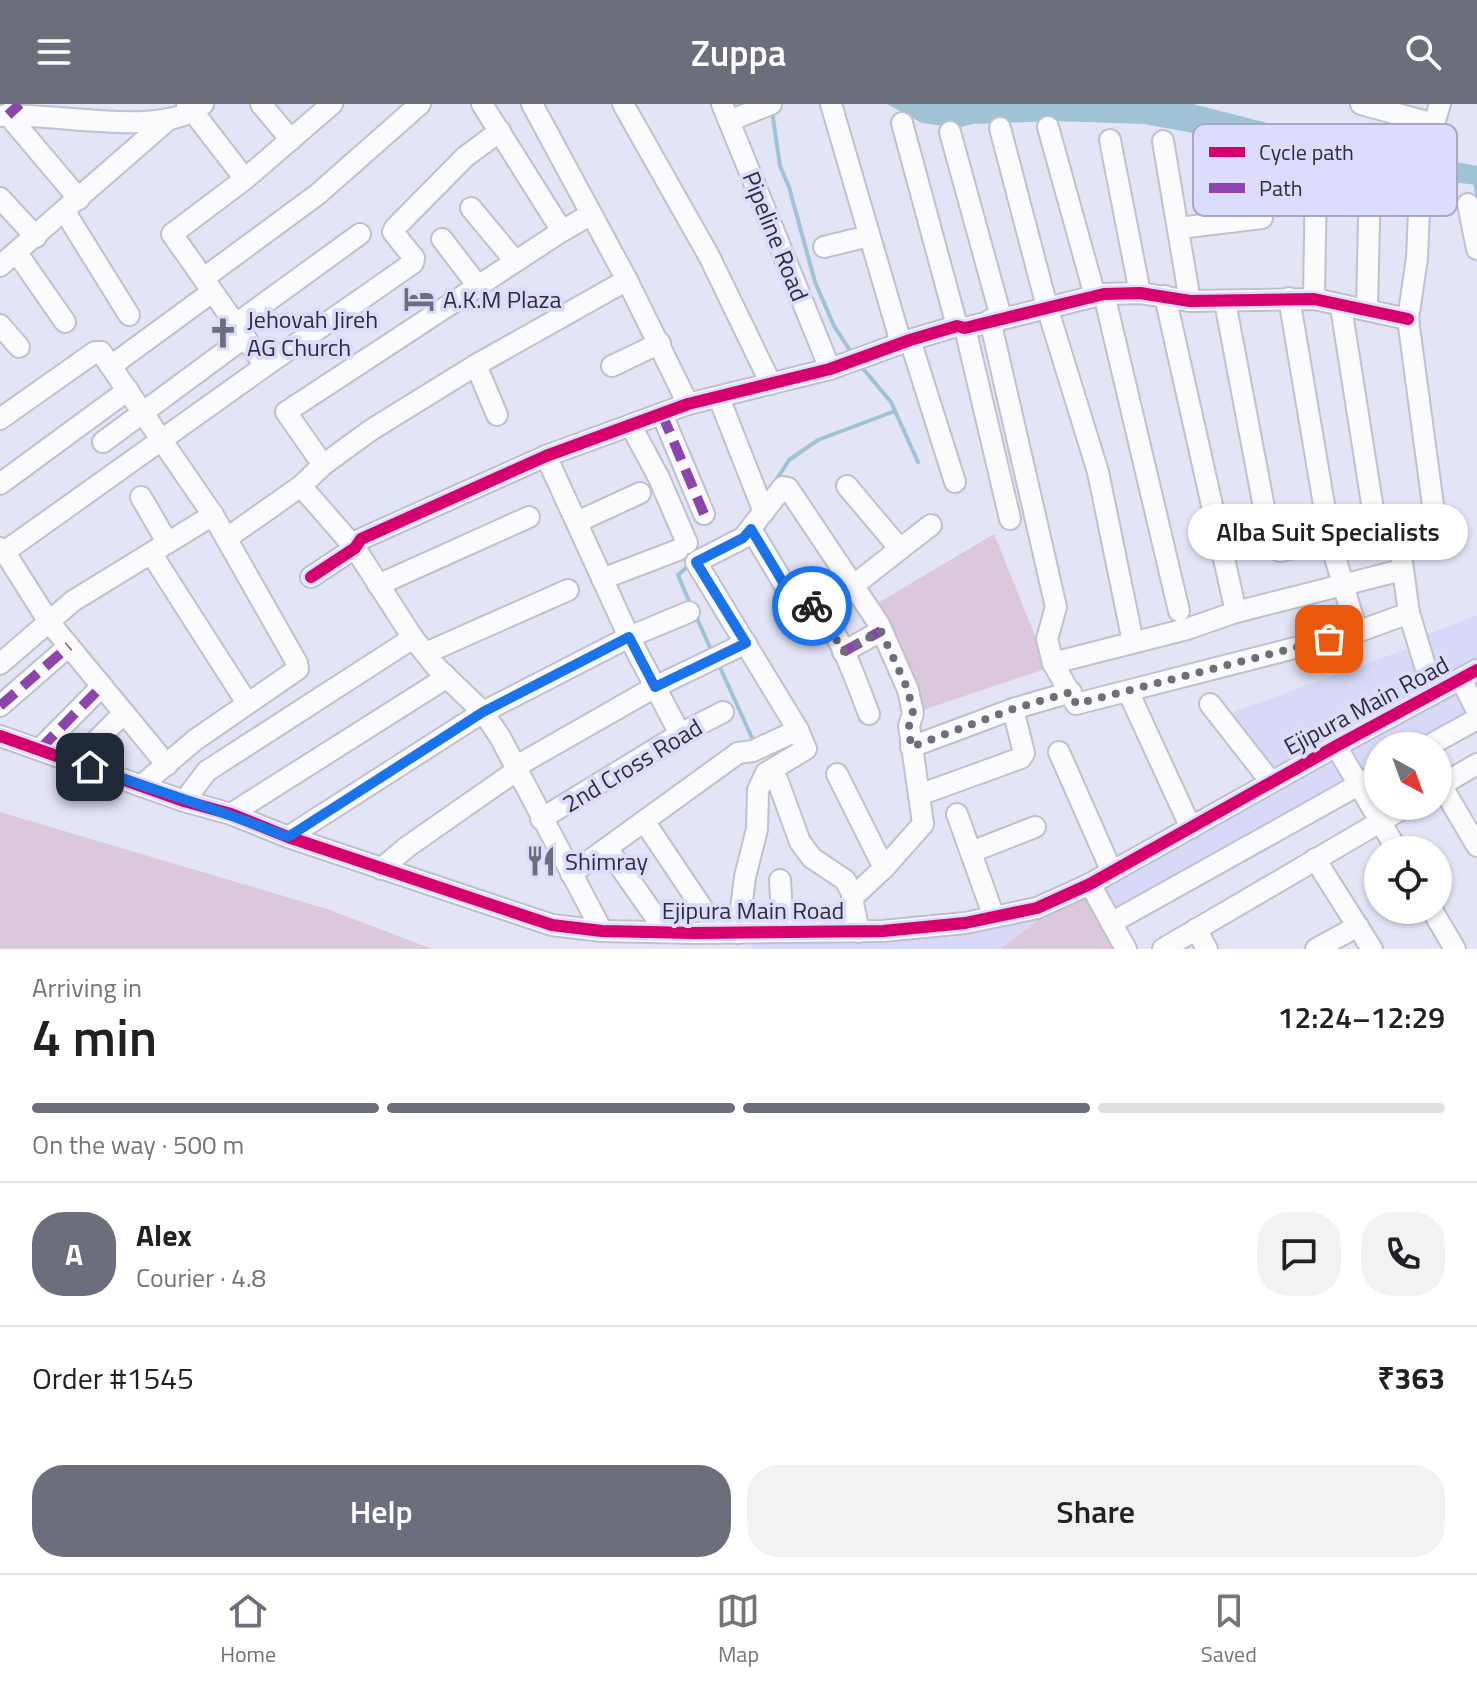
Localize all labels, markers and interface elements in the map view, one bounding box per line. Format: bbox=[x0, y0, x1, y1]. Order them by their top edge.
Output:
text: Zuppa bbox=[691, 25, 786, 80]
icon: menu bbox=[32, 30, 76, 74]
icon: search bbox=[1401, 30, 1445, 74]
legend bbox=[1193, 124, 1457, 216]
text: Cycle path bbox=[1259, 135, 1354, 169]
street label: Pipeline Road bbox=[734, 166, 818, 306]
text: Path bbox=[1259, 171, 1303, 205]
place label: A.K.M Plaza bbox=[443, 281, 562, 317]
hotel icon: A.K.M Plaza bbox=[402, 282, 436, 316]
place label: Jehovah Jireh AG Church bbox=[247, 301, 378, 365]
church icon: Jehovah Jireh AG Church bbox=[206, 316, 240, 350]
callout: Alba Suit Specialists bbox=[1189, 503, 1469, 559]
text: Alba Suit Specialists bbox=[1216, 512, 1440, 551]
courier bbox=[772, 566, 852, 646]
icon: bike bbox=[790, 584, 834, 628]
pin bbox=[1295, 605, 1363, 673]
icon: bag bbox=[1307, 617, 1351, 661]
street label: Ejipura Main Road bbox=[1277, 646, 1455, 764]
street label: 2nd Cross Road bbox=[555, 709, 709, 821]
north arrow bbox=[1364, 732, 1452, 820]
map controls bbox=[1364, 732, 1452, 924]
pin bbox=[56, 733, 124, 801]
icon: home bbox=[68, 745, 112, 789]
button: locate bbox=[1364, 836, 1452, 924]
place label: Shimray bbox=[565, 843, 648, 879]
restaurant icon: Shimray bbox=[524, 844, 558, 878]
street label: Ejipura Main Road bbox=[662, 892, 844, 928]
text: Arriving in bbox=[32, 968, 142, 1007]
text: 12:24–12:29 bbox=[1278, 994, 1445, 1040]
text: 4 min bbox=[32, 997, 157, 1076]
text: On the way · 500 m bbox=[32, 1125, 244, 1164]
text: Alex bbox=[136, 1212, 192, 1258]
button: chat bbox=[1257, 1212, 1341, 1296]
button: phone bbox=[1361, 1212, 1445, 1296]
text: A bbox=[65, 1231, 83, 1277]
text: Courier · 4.8 bbox=[136, 1258, 266, 1297]
text: Order #1545 bbox=[32, 1355, 194, 1401]
text: ₹363 bbox=[1377, 1355, 1445, 1401]
button: Help bbox=[32, 1465, 731, 1557]
button: Share bbox=[747, 1465, 1445, 1557]
tab: Home bbox=[220, 1589, 276, 1671]
tab: Map bbox=[716, 1589, 760, 1671]
tab: Saved bbox=[1201, 1589, 1257, 1671]

